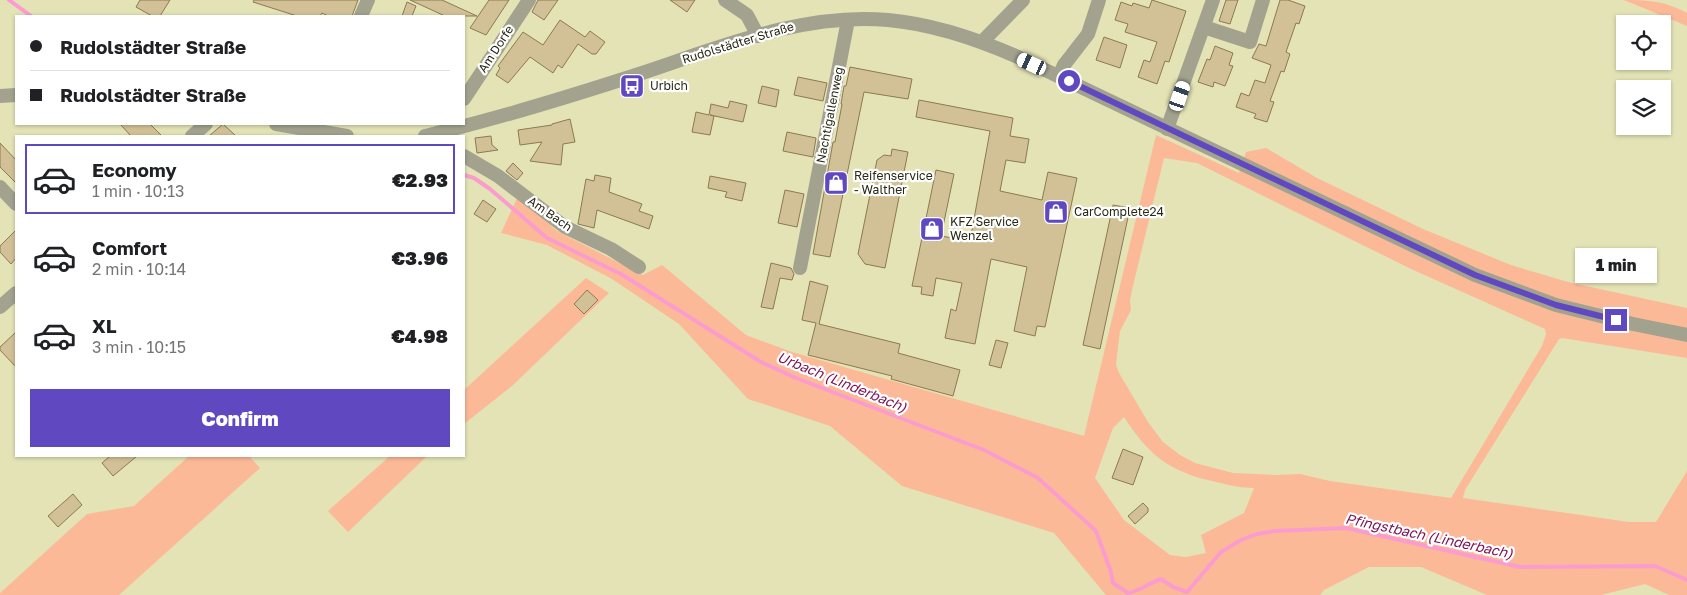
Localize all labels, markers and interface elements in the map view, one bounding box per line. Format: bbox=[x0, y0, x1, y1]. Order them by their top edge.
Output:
map controls bbox=[1616, 15, 1671, 135]
button: locate bbox=[1616, 15, 1671, 70]
street label: Rudolstädter Straße bbox=[680, 18, 795, 67]
street label: Am Dorfe bbox=[475, 22, 516, 75]
text: Rudolstädter Straße bbox=[60, 35, 246, 58]
car bbox=[1015, 51, 1048, 77]
street label: Nachtigallenweg bbox=[813, 66, 846, 164]
route start bbox=[1058, 70, 1080, 92]
bus stop icon: Urbich bbox=[619, 73, 645, 99]
place label: Urbich bbox=[650, 78, 688, 93]
car bbox=[1168, 79, 1191, 113]
button: layers bbox=[1616, 80, 1671, 135]
text: Rudolstädter Straße bbox=[60, 83, 246, 106]
icon: car bbox=[32, 157, 77, 202]
text: Economy bbox=[92, 158, 177, 181]
text: €2.93 bbox=[392, 168, 448, 191]
place label: Reifenservice - Walther bbox=[854, 168, 933, 197]
shop icon: Reifenservice - Walther bbox=[823, 170, 849, 196]
text: 1 min · 10:13 bbox=[92, 181, 184, 201]
street label: Am Bach bbox=[525, 193, 575, 234]
shop icon: CarComplete24 bbox=[1043, 199, 1069, 225]
place label: CarComplete24 bbox=[1074, 204, 1164, 219]
place label: KFZ Service Wenzel bbox=[950, 214, 1019, 243]
shop icon: KFZ Service Wenzel bbox=[919, 216, 945, 242]
icon: car bbox=[32, 235, 77, 280]
text: Comfort bbox=[92, 236, 167, 259]
text: €3.96 bbox=[391, 246, 448, 269]
callout: 1 min bbox=[1575, 248, 1657, 282]
text: 1 min bbox=[1596, 255, 1636, 275]
text: 2 min · 10:14 bbox=[92, 259, 186, 279]
route end bbox=[1605, 309, 1627, 331]
icon: car bbox=[32, 313, 77, 358]
text: XL bbox=[92, 314, 117, 337]
text: €4.98 bbox=[391, 324, 448, 347]
text: 3 min · 10:15 bbox=[92, 337, 186, 357]
water label: Urbach (Linderbach) bbox=[775, 348, 910, 415]
button: Confirm bbox=[30, 389, 450, 447]
water label: Pfingstbach (Linderbach) bbox=[1344, 509, 1515, 562]

